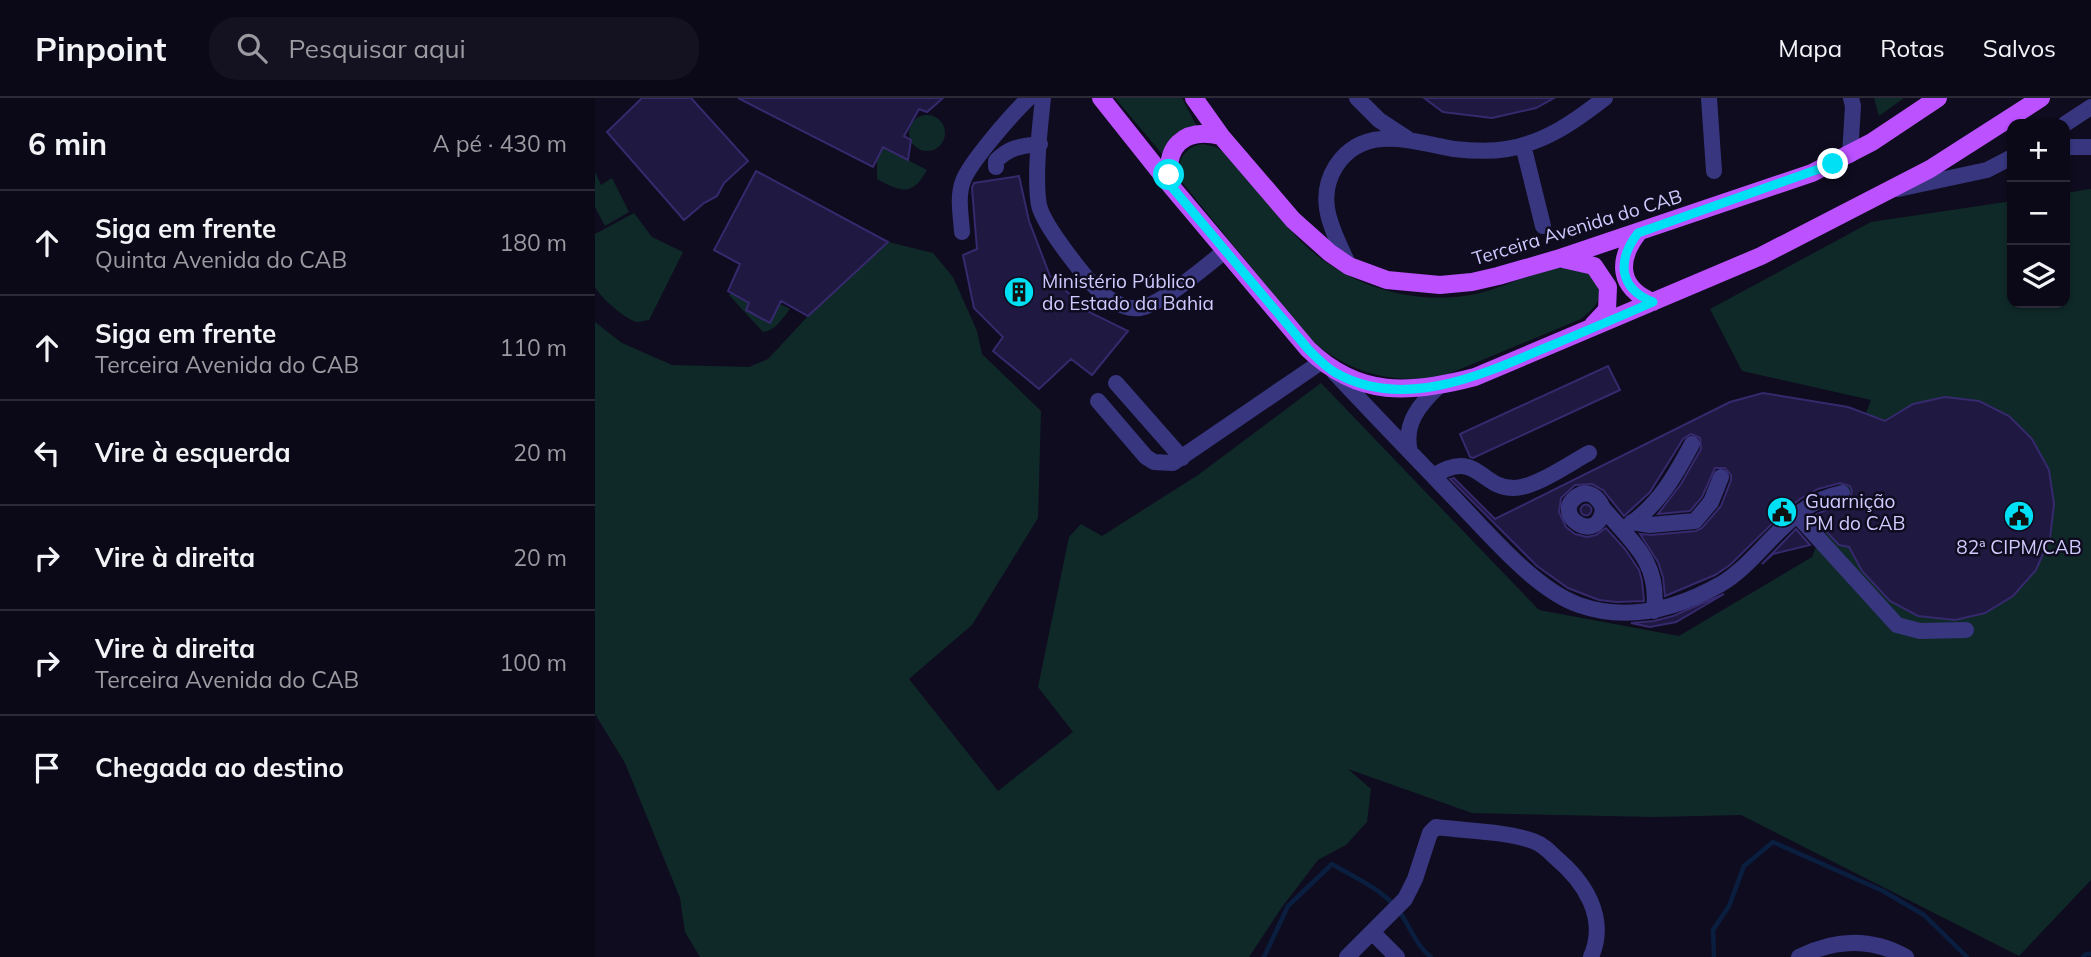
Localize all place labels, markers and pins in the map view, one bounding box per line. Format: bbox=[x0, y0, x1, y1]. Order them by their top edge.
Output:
place label: Ministério Público do Estado da Bahia bbox=[1042, 269, 1214, 315]
building icon: Ministério Público do Estado da Bahia bbox=[1002, 275, 1036, 309]
place label: Guarnição PM do CAB bbox=[1805, 489, 1905, 535]
public building icon: Guarnição PM do CAB bbox=[1765, 495, 1799, 529]
public building icon: 82ª CIPM/CAB bbox=[2002, 499, 2036, 533]
place label: 82ª CIPM/CAB bbox=[1956, 535, 2082, 559]

